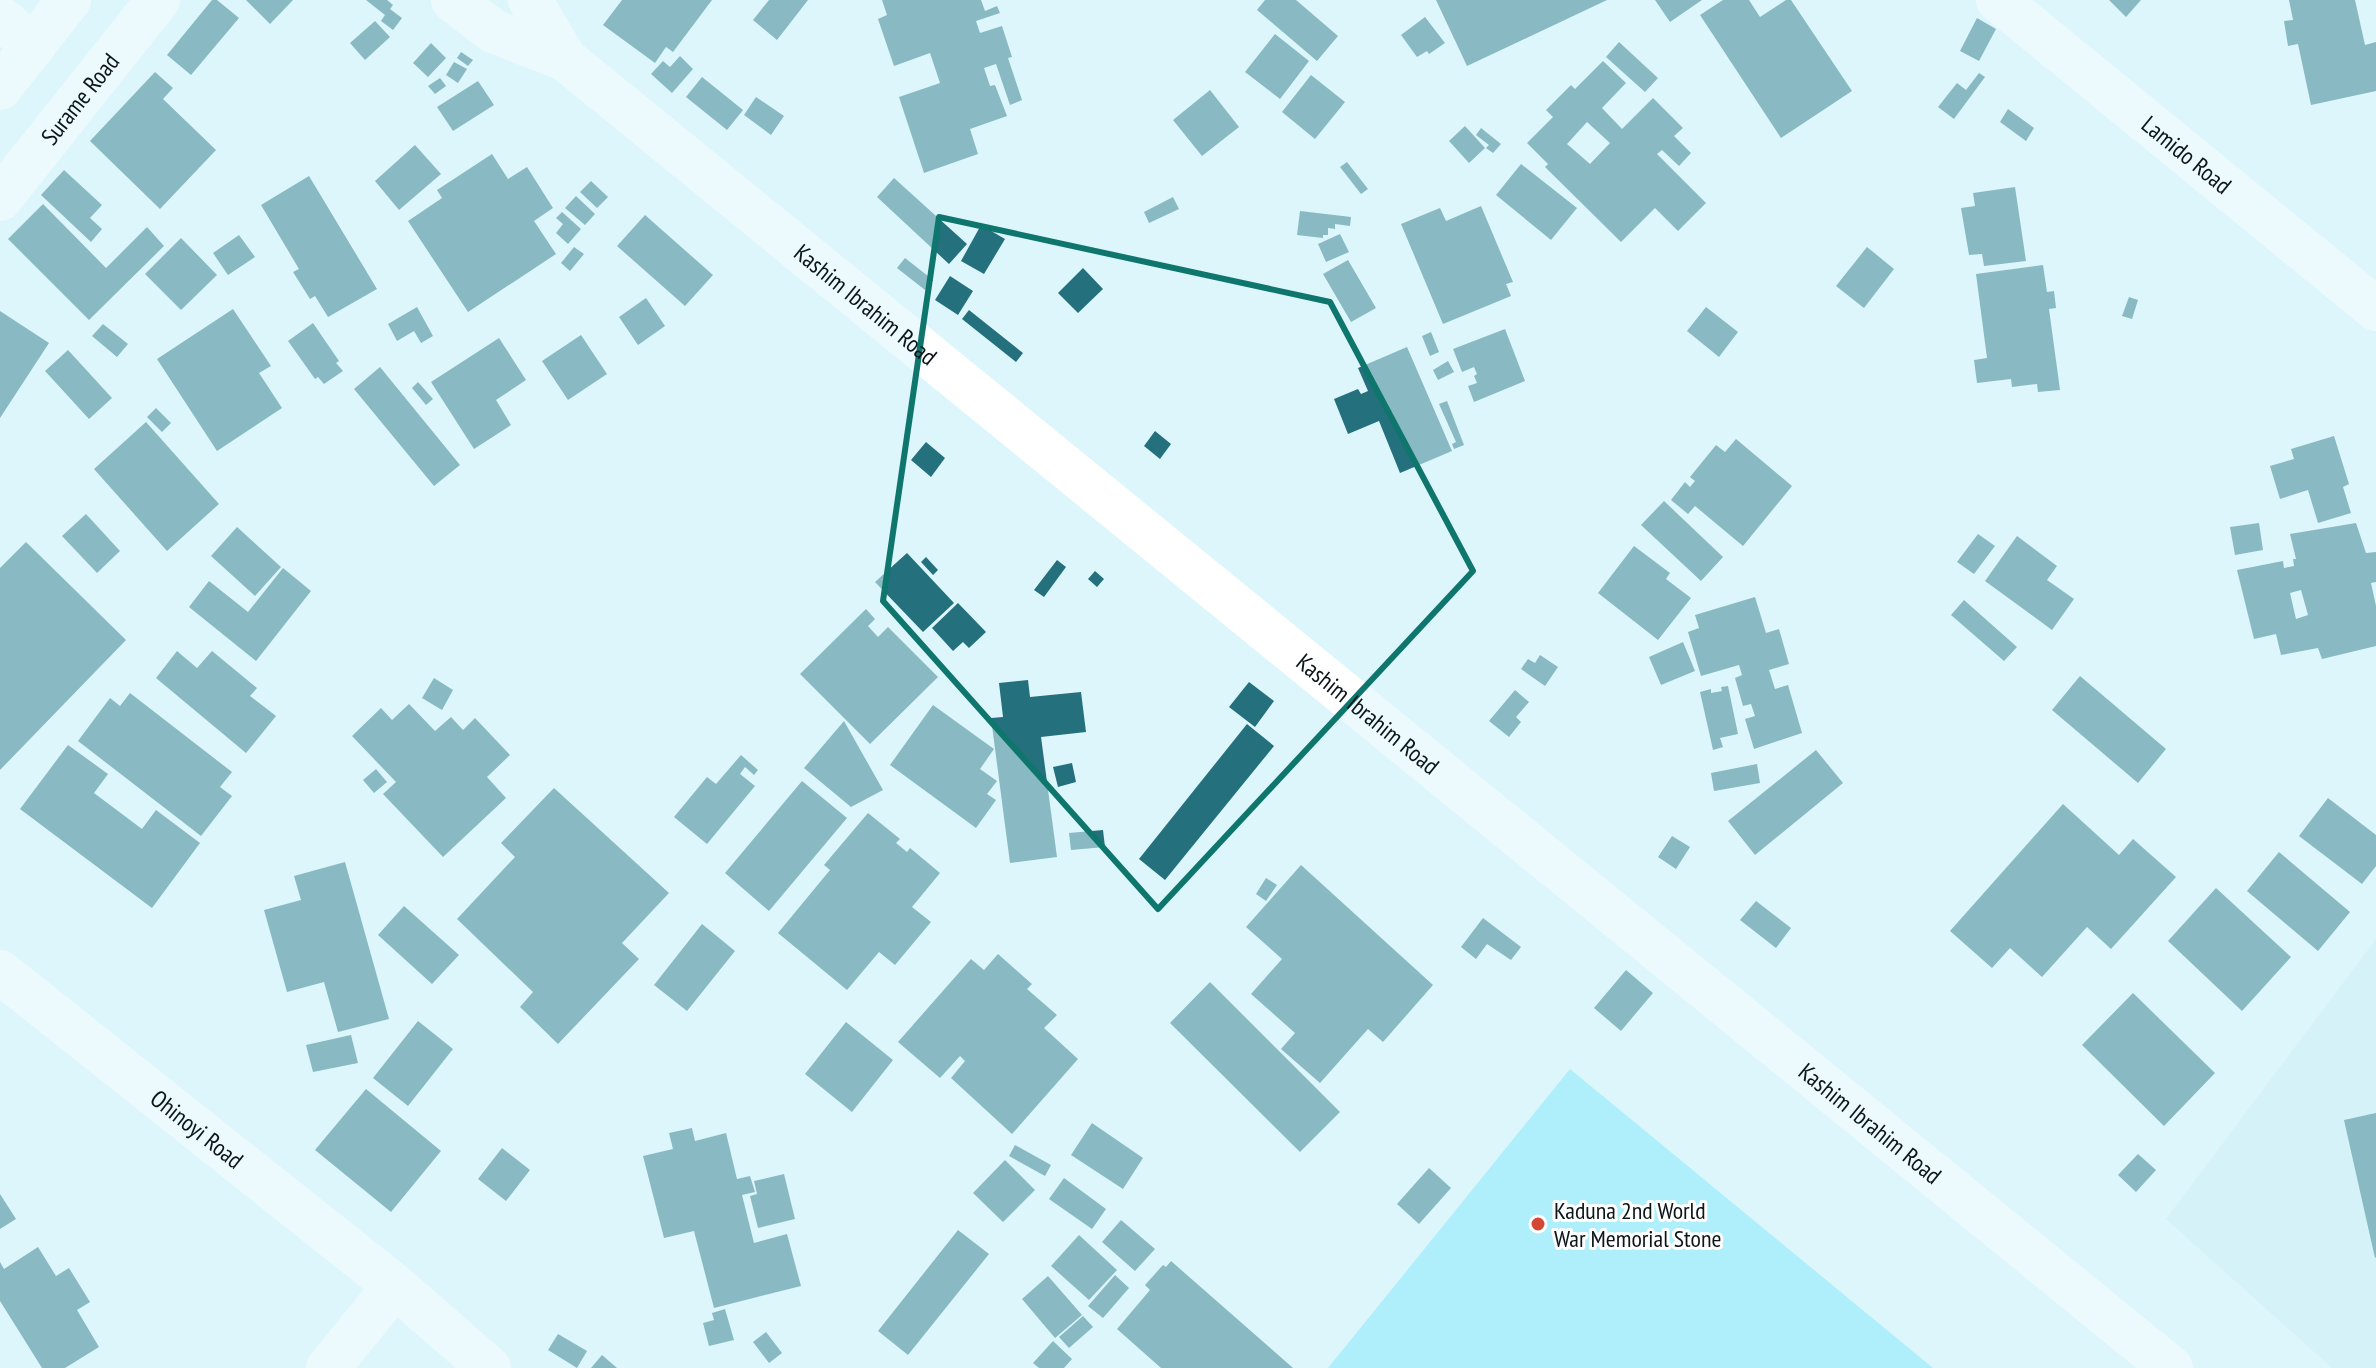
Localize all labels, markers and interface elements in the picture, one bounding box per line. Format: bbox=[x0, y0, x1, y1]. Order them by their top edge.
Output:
street label: Surame Road bbox=[34, 47, 125, 151]
street label: Lamido Road bbox=[2136, 109, 2238, 200]
street label: Kashim Ibrahim Road bbox=[788, 237, 944, 372]
street label: Kashim Ibrahim Road bbox=[1290, 646, 1446, 781]
street label: Kashim Ibrahim Road bbox=[1793, 1056, 1948, 1190]
street label: Ohinoyi Road bbox=[145, 1082, 250, 1175]
place label: Kaduna 2nd World War Memorial Stone bbox=[1554, 1195, 1721, 1254]
marker: Kaduna 2nd World War Memorial Stone bbox=[1529, 1215, 1547, 1233]

